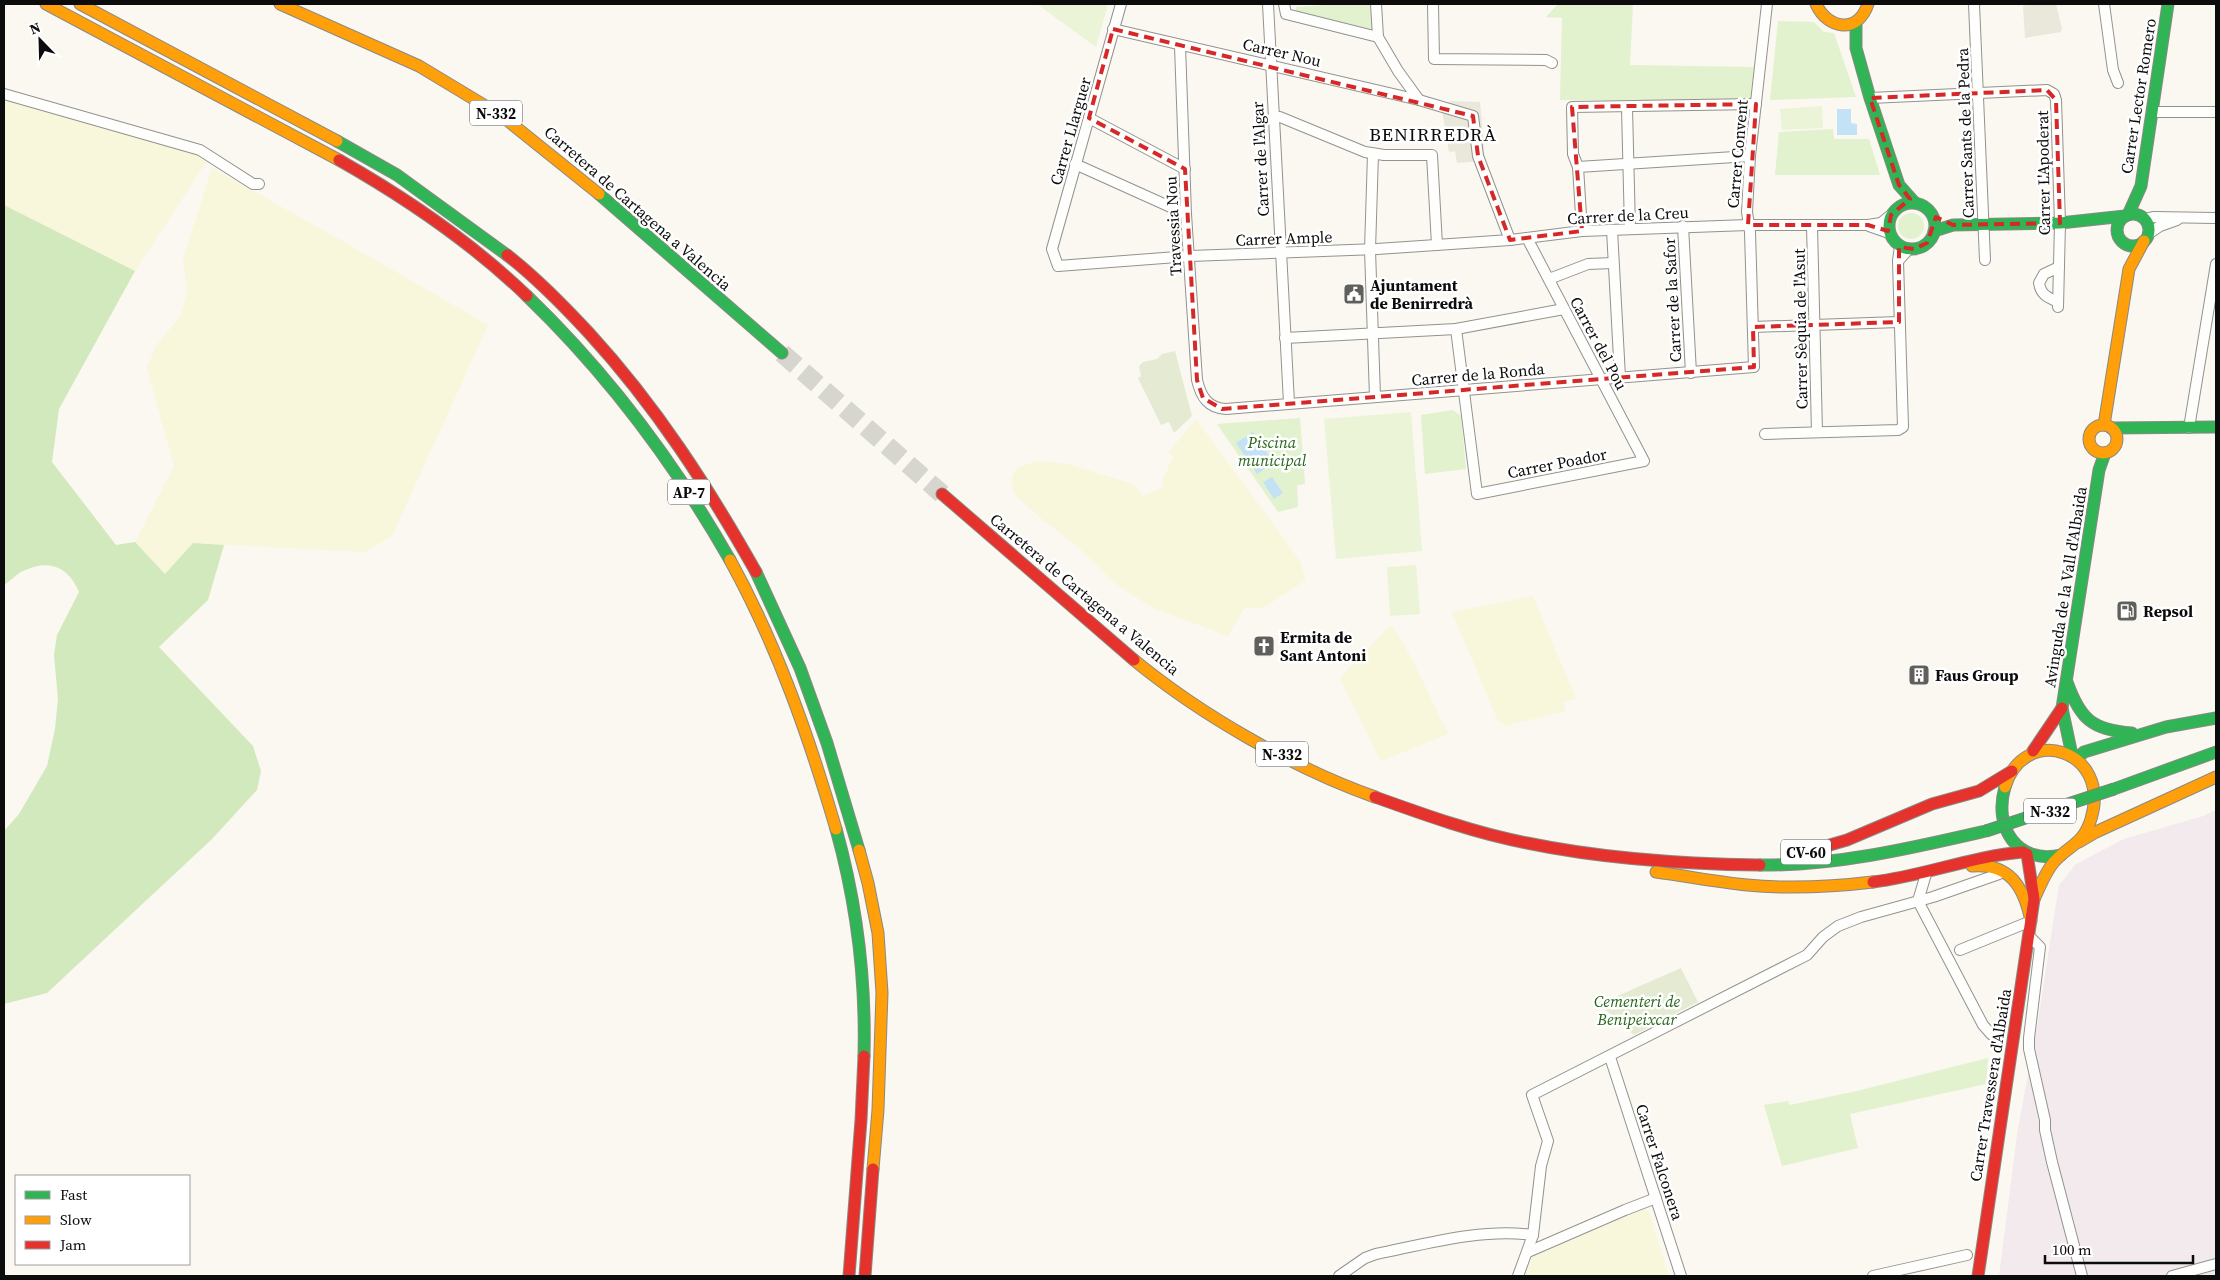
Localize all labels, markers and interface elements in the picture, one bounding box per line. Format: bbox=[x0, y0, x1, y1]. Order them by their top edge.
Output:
north arrow bbox=[15, 15, 65, 65]
street label: Carrer Lector Romero bbox=[2115, 16, 2161, 175]
text: N bbox=[26, 17, 44, 39]
street label: Carrer Nou bbox=[1241, 32, 1323, 72]
street label: Carrer Sants de la Pedra bbox=[1951, 47, 1979, 219]
street label: Carrer Llarguer bbox=[1044, 74, 1096, 188]
street label: Carrer Convent bbox=[1721, 98, 1753, 209]
road number: N-332 bbox=[470, 100, 522, 126]
street label: Carrer de l'Algar bbox=[1246, 101, 1274, 217]
street label: Carrer L'Apoderat bbox=[2031, 110, 2055, 236]
street label: Carretera de Cartagena a Valencia bbox=[540, 121, 737, 296]
district label: BENIRREDRÀ bbox=[1369, 121, 1497, 147]
street label: Travessia Nou bbox=[1159, 176, 1187, 276]
street label: Carrer de la Creu bbox=[1567, 201, 1689, 229]
street label: Carrer Ample bbox=[1235, 225, 1333, 251]
street label: Carrer de la Safor bbox=[1658, 237, 1686, 363]
street label: Carrer Sèquia de l'Asut bbox=[1788, 248, 1812, 409]
place label: Ajuntament de Benirredrà bbox=[1370, 274, 1474, 314]
public building icon: Ajuntament de Benirredrà bbox=[1342, 282, 1366, 306]
street label: Carrer del Pou bbox=[1565, 292, 1633, 394]
street label: Carrer de la Ronda bbox=[1411, 357, 1546, 391]
park label: Piscina municipal bbox=[1238, 431, 1307, 471]
street label: Carrer Poador bbox=[1505, 443, 1609, 483]
road number: AP-7 bbox=[668, 480, 710, 504]
street label: Avinguda de la Vall d'Albaida bbox=[2038, 484, 2092, 689]
street label: Carretera de Cartagena a Valencia bbox=[986, 508, 1185, 680]
fuel station icon: Repsol bbox=[2115, 599, 2139, 623]
place label: Repsol bbox=[2143, 600, 2193, 622]
place label: Ermita de Sant Antoni bbox=[1280, 626, 1366, 666]
church icon: Ermita de Sant Antoni bbox=[1252, 634, 1276, 658]
building icon: Faus Group bbox=[1907, 663, 1931, 687]
place label: Faus Group bbox=[1935, 664, 2019, 686]
road number: N-332 bbox=[1256, 742, 1308, 766]
road number: N-332 bbox=[2024, 798, 2076, 824]
road number: CV-60 bbox=[1781, 840, 1831, 864]
street label: Carrer Travessera d'Albaida bbox=[1964, 986, 2016, 1183]
park label: Cementeri de Benipeixcar bbox=[1594, 990, 1681, 1030]
street label: Carrer Falconera bbox=[1631, 1101, 1689, 1224]
legend bbox=[15, 1175, 190, 1265]
text: Fast bbox=[60, 1184, 87, 1205]
text: Slow bbox=[60, 1209, 92, 1230]
scale bar bbox=[2045, 1232, 2192, 1264]
text: Jam bbox=[59, 1234, 87, 1255]
text: 100 m bbox=[2052, 1239, 2092, 1260]

